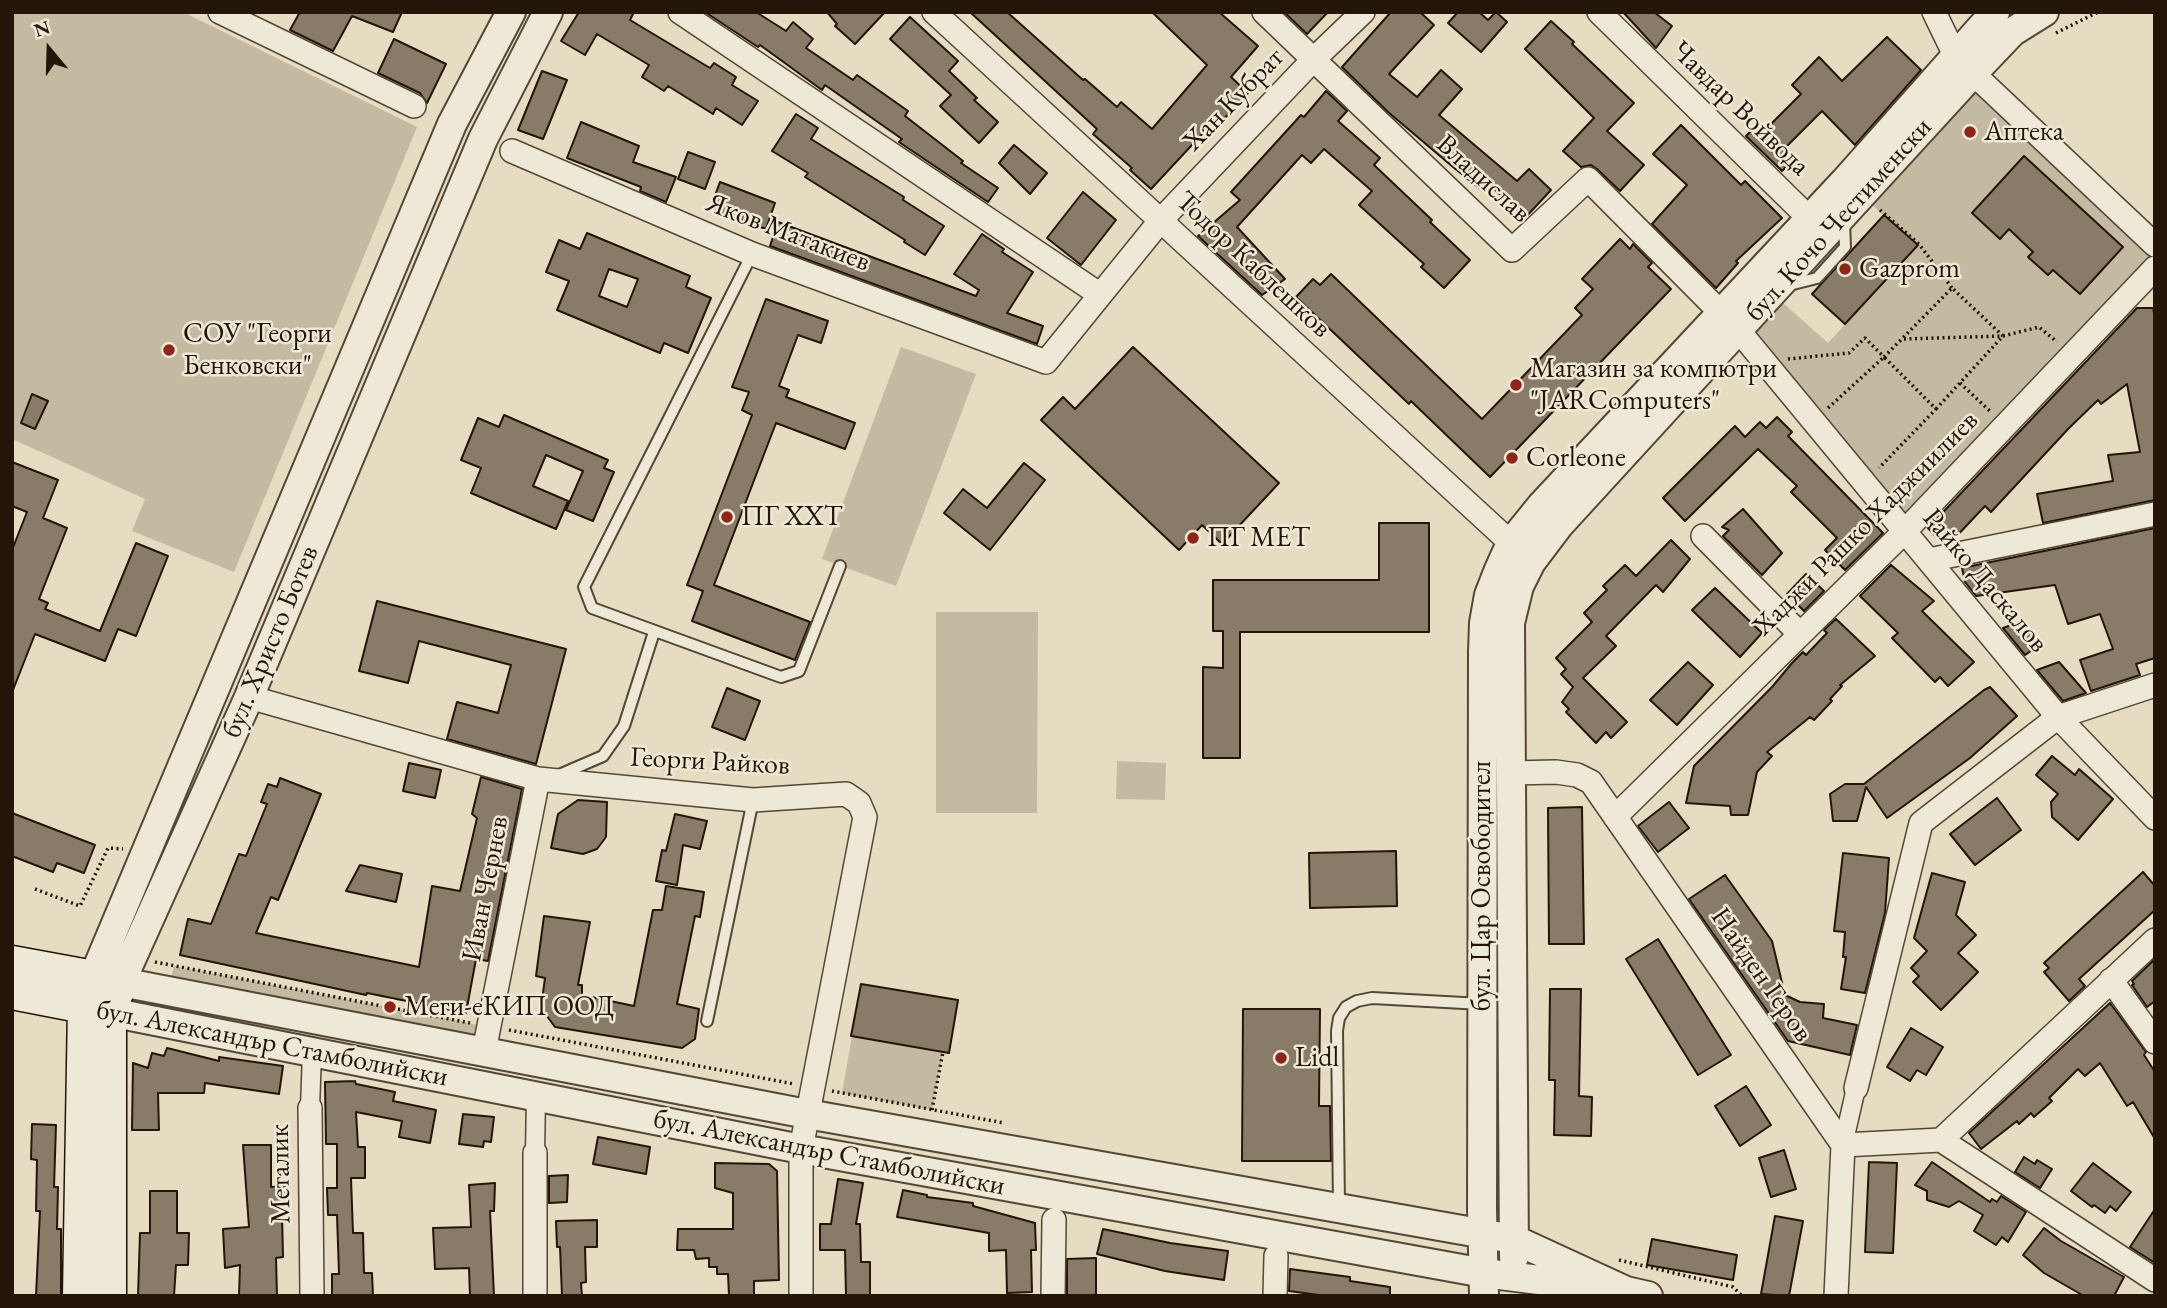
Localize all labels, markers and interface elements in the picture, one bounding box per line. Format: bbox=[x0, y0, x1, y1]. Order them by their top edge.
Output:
north arrow bbox=[14, 14, 84, 84]
text: N bbox=[31, 14, 53, 43]
street label: Чавдар Войвода bbox=[1664, 35, 1816, 183]
street label: Хан Кубрат bbox=[1177, 41, 1291, 159]
street label: бул. Кочо Честименски bbox=[1739, 111, 1939, 329]
place label: Аптека bbox=[1984, 115, 2064, 149]
marker: Аптека bbox=[1962, 124, 1978, 140]
street label: Владислав bbox=[1429, 128, 1537, 230]
street label: Тодор Каблешков bbox=[1168, 185, 1338, 345]
street label: Яков Матакиев bbox=[702, 186, 874, 280]
place label: Gazprom bbox=[1859, 252, 1960, 286]
marker: Gazprom bbox=[1837, 261, 1853, 277]
place label: СОУ "Георги Бенковски" bbox=[183, 317, 332, 383]
marker: СОУ "Георги Бенковски" bbox=[161, 342, 177, 358]
place label: Магазин за компютри "JARComputers" bbox=[1530, 352, 1777, 418]
marker: Магазин за компютри "JARComputers" bbox=[1508, 377, 1524, 393]
street label: Хаджи Рашко Хаджиилиев bbox=[1746, 404, 1986, 644]
place label: Corleone bbox=[1526, 441, 1626, 475]
marker: Corleone bbox=[1504, 450, 1520, 466]
place label: ПГ ХХТ bbox=[741, 500, 843, 534]
street label: Райко Даскалов bbox=[1915, 502, 2055, 660]
marker: ПГ ХХТ bbox=[719, 509, 735, 525]
place label: ПГ МЕТ bbox=[1207, 521, 1310, 555]
marker: ПГ МЕТ bbox=[1185, 530, 1201, 546]
street label: бул. Христо Ботев bbox=[215, 541, 327, 743]
street label: Георги Райков bbox=[629, 741, 791, 783]
street label: бул. Цар Освободител bbox=[1465, 761, 1499, 1011]
street label: Иван Чернев bbox=[455, 813, 517, 965]
street label: Найден Геров bbox=[1703, 902, 1819, 1048]
place label: Меги-еКИП ООД bbox=[404, 990, 614, 1024]
street label: бул. Александър Стамболийски bbox=[93, 993, 451, 1095]
marker: Меги-еКИП ООД bbox=[382, 999, 398, 1015]
place label: Lidl bbox=[1295, 1041, 1339, 1075]
marker: Lidl bbox=[1273, 1050, 1289, 1066]
street label: бул. Александър Стамболийски bbox=[650, 1102, 1008, 1204]
street label: Металик bbox=[263, 1124, 299, 1224]

